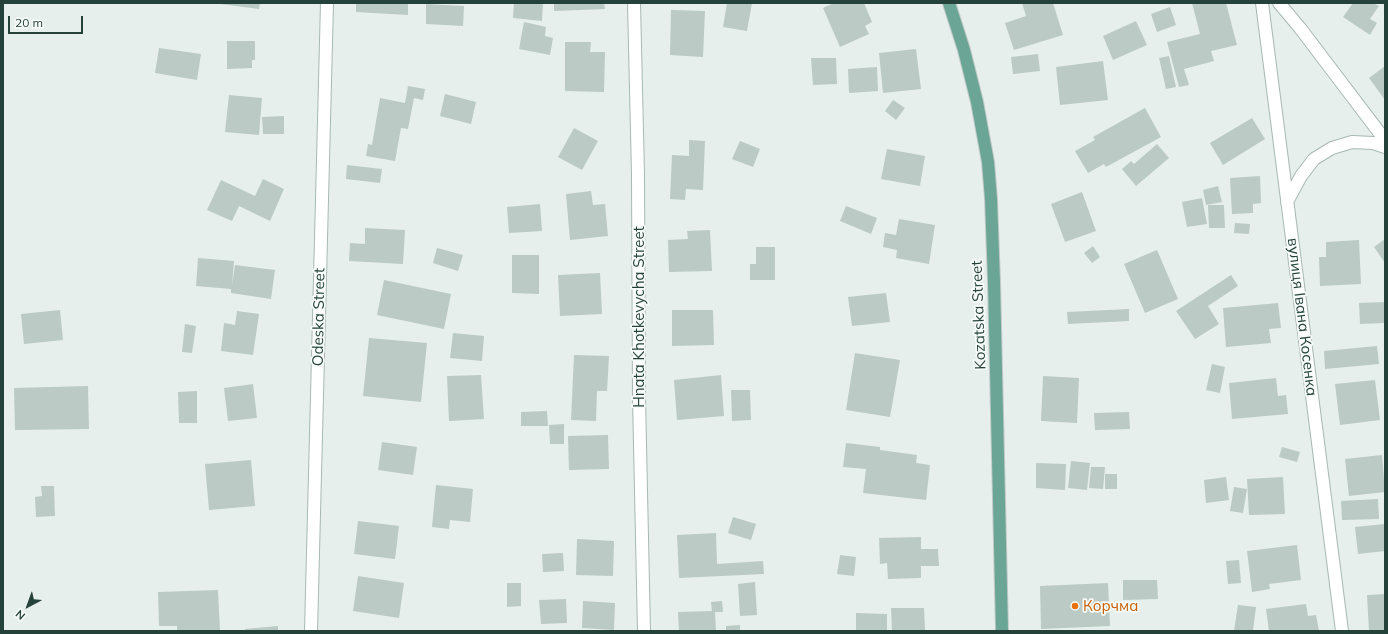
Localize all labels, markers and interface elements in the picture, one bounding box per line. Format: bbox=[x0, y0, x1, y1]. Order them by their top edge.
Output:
scale bar bbox=[10, 8, 85, 34]
text: 20 m bbox=[15, 15, 43, 30]
street label: Hnata Khotkevycha Street bbox=[630, 226, 648, 408]
street label: вулиця Івана Косенка bbox=[1283, 237, 1321, 397]
street label: Kozatska Street bbox=[968, 260, 990, 370]
street label: Odeska Street bbox=[309, 268, 329, 366]
north arrow bbox=[8, 586, 48, 626]
place label: Корчма bbox=[1083, 597, 1138, 615]
marker: Корчма bbox=[1070, 601, 1080, 611]
text: N bbox=[12, 607, 28, 623]

